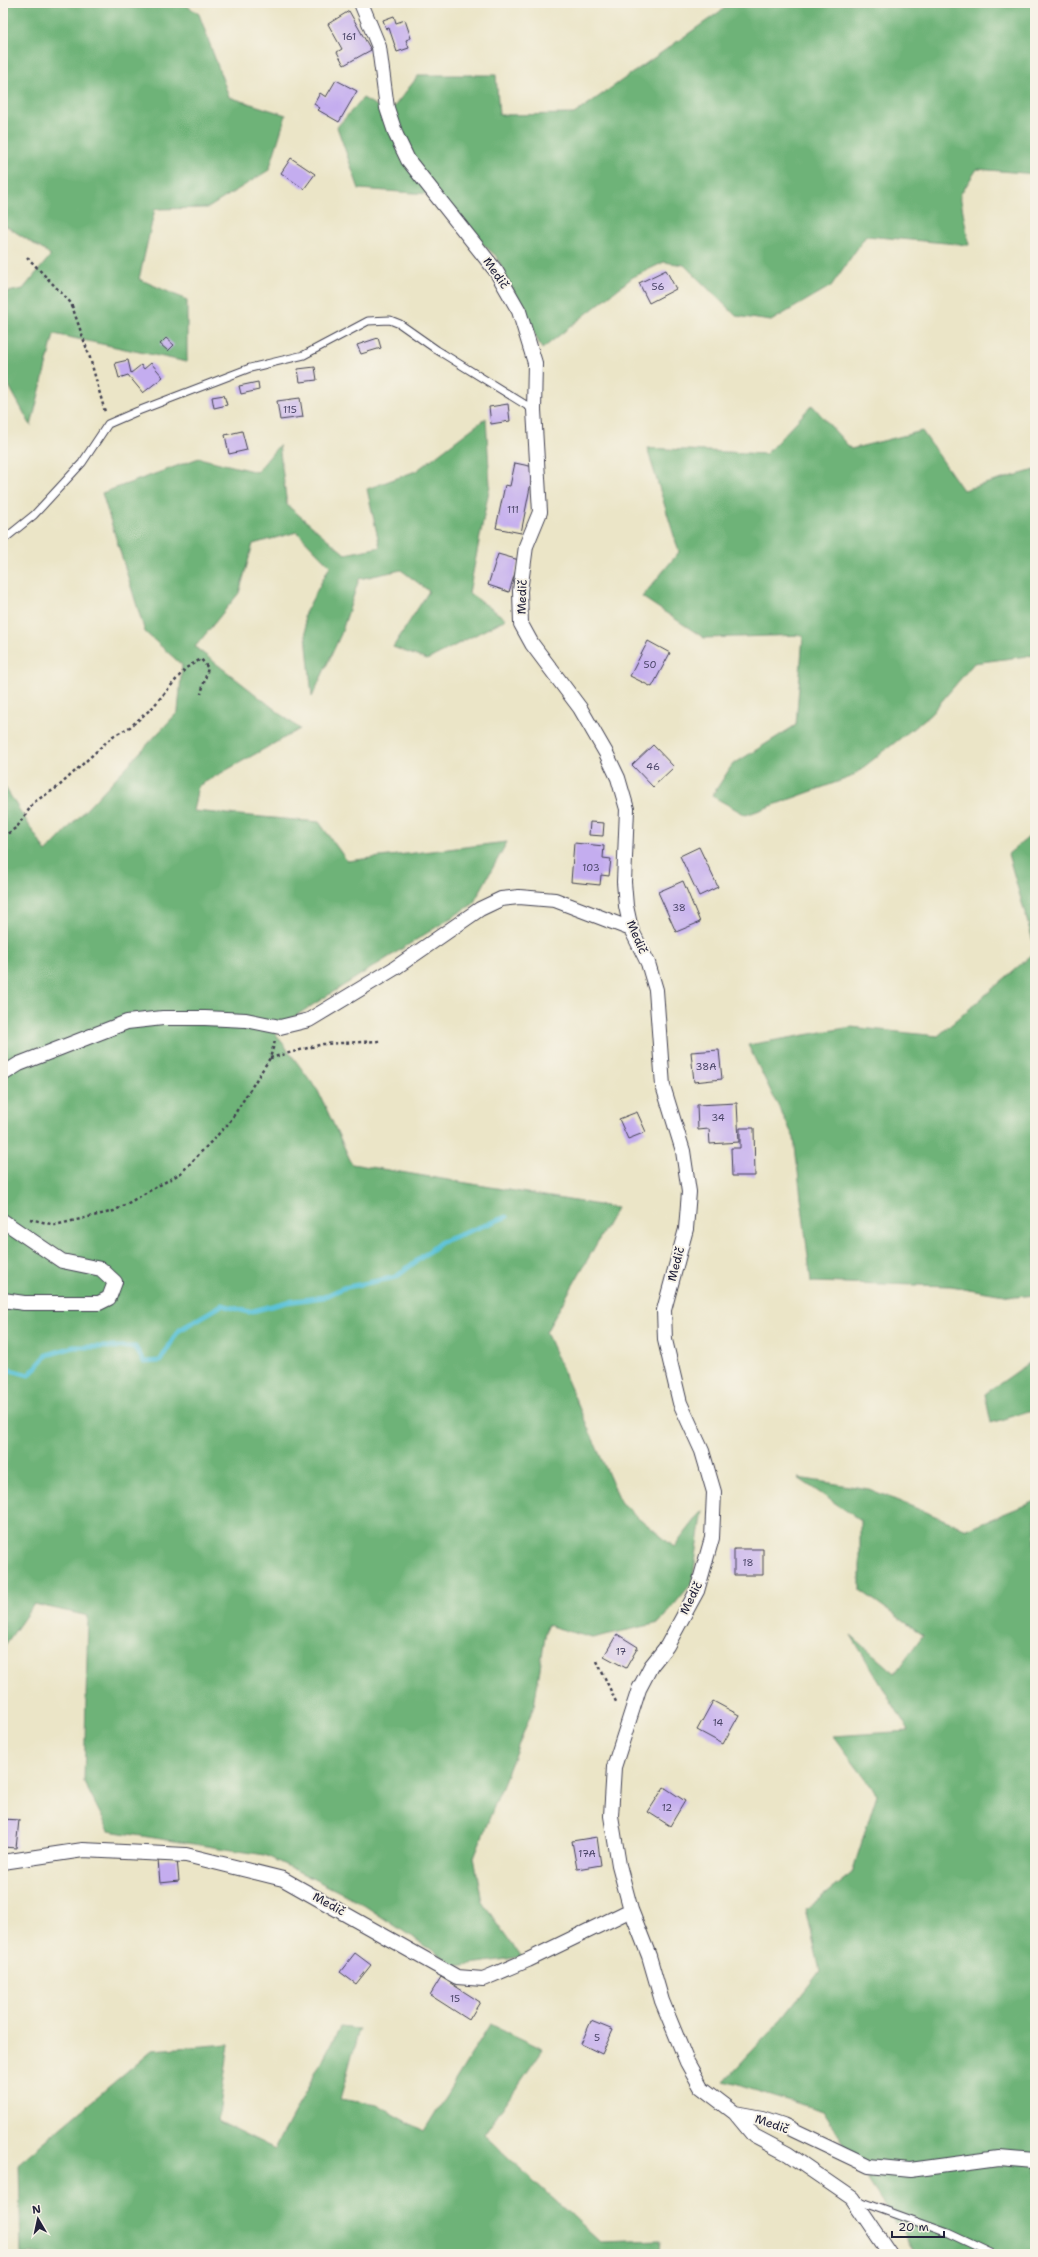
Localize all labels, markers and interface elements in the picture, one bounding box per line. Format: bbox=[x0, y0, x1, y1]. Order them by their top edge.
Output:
house number: 161 bbox=[342, 30, 356, 43]
street label: Medič bbox=[479, 254, 513, 292]
house number: 56 bbox=[652, 280, 664, 293]
house number: 115 bbox=[283, 403, 297, 416]
house number: 111 bbox=[507, 503, 519, 516]
street label: Medič bbox=[513, 579, 531, 615]
house number: 50 bbox=[643, 658, 657, 671]
house number: 46 bbox=[646, 760, 660, 773]
house number: 103 bbox=[582, 861, 600, 874]
house number: 38 bbox=[672, 901, 686, 914]
street label: Medič bbox=[623, 918, 651, 956]
house number: 38A bbox=[696, 1060, 716, 1073]
house number: 34 bbox=[711, 1111, 725, 1124]
street label: Medič bbox=[664, 1245, 688, 1283]
house number: 18 bbox=[742, 1556, 754, 1569]
street label: Medič bbox=[676, 1579, 706, 1617]
house number: 17 bbox=[616, 1645, 626, 1658]
house number: 14 bbox=[713, 1716, 723, 1729]
house number: 12 bbox=[662, 1801, 672, 1814]
house number: 17A bbox=[578, 1847, 596, 1860]
street label: Medič bbox=[310, 1889, 348, 1919]
house number: 15 bbox=[450, 1992, 460, 2005]
house number: 5 bbox=[594, 2031, 600, 2044]
street label: Medič bbox=[753, 2111, 791, 2137]
north arrow bbox=[18, 2199, 58, 2239]
text: N bbox=[31, 2201, 42, 2218]
scale bar bbox=[892, 2213, 944, 2239]
text: 20 m bbox=[898, 2219, 929, 2235]

